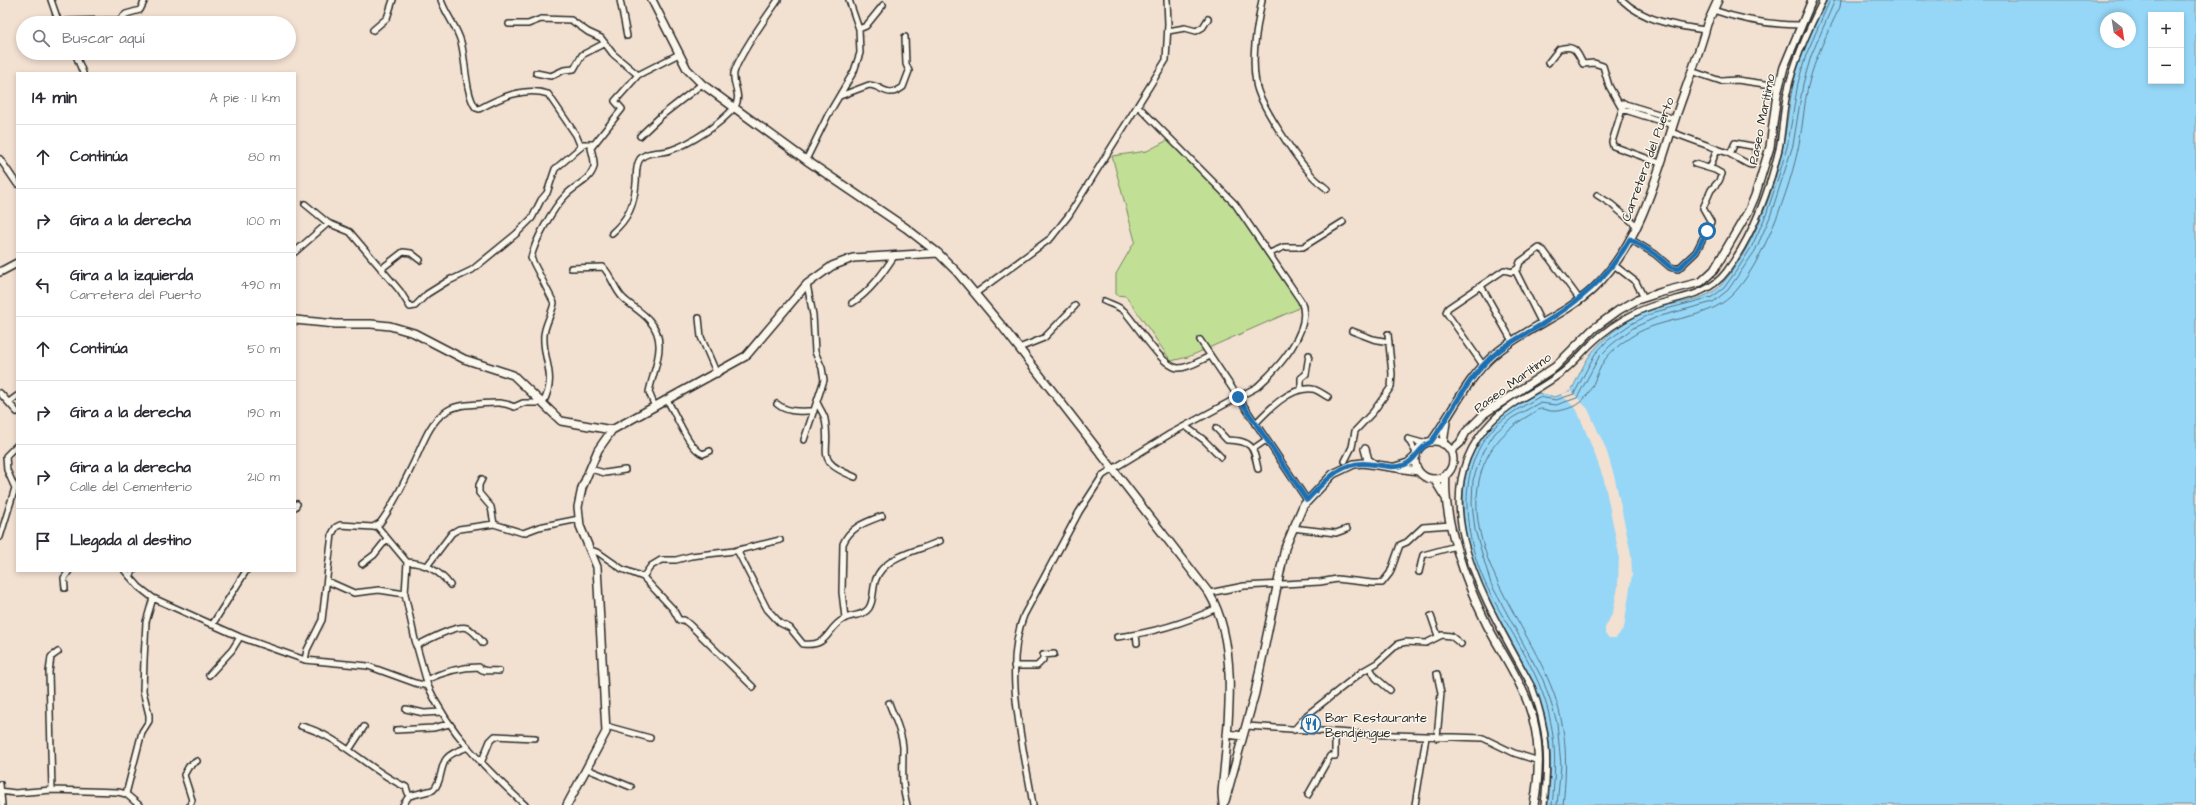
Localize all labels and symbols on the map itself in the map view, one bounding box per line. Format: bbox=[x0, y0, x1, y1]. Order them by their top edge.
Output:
north arrow bbox=[2100, 12, 2136, 48]
street label: Paseo Marítimo bbox=[1744, 72, 1780, 166]
street label: Carretera del Puerto bbox=[1617, 94, 1679, 224]
route start bbox=[1698, 222, 1716, 240]
street label: Paseo Marítimo bbox=[1470, 348, 1556, 417]
route end bbox=[1229, 388, 1247, 406]
place label: Bar Restaurante Bendjéngue bbox=[1325, 709, 1427, 743]
restaurant icon: Bar Restaurante Bendjéngue bbox=[1300, 713, 1322, 735]

